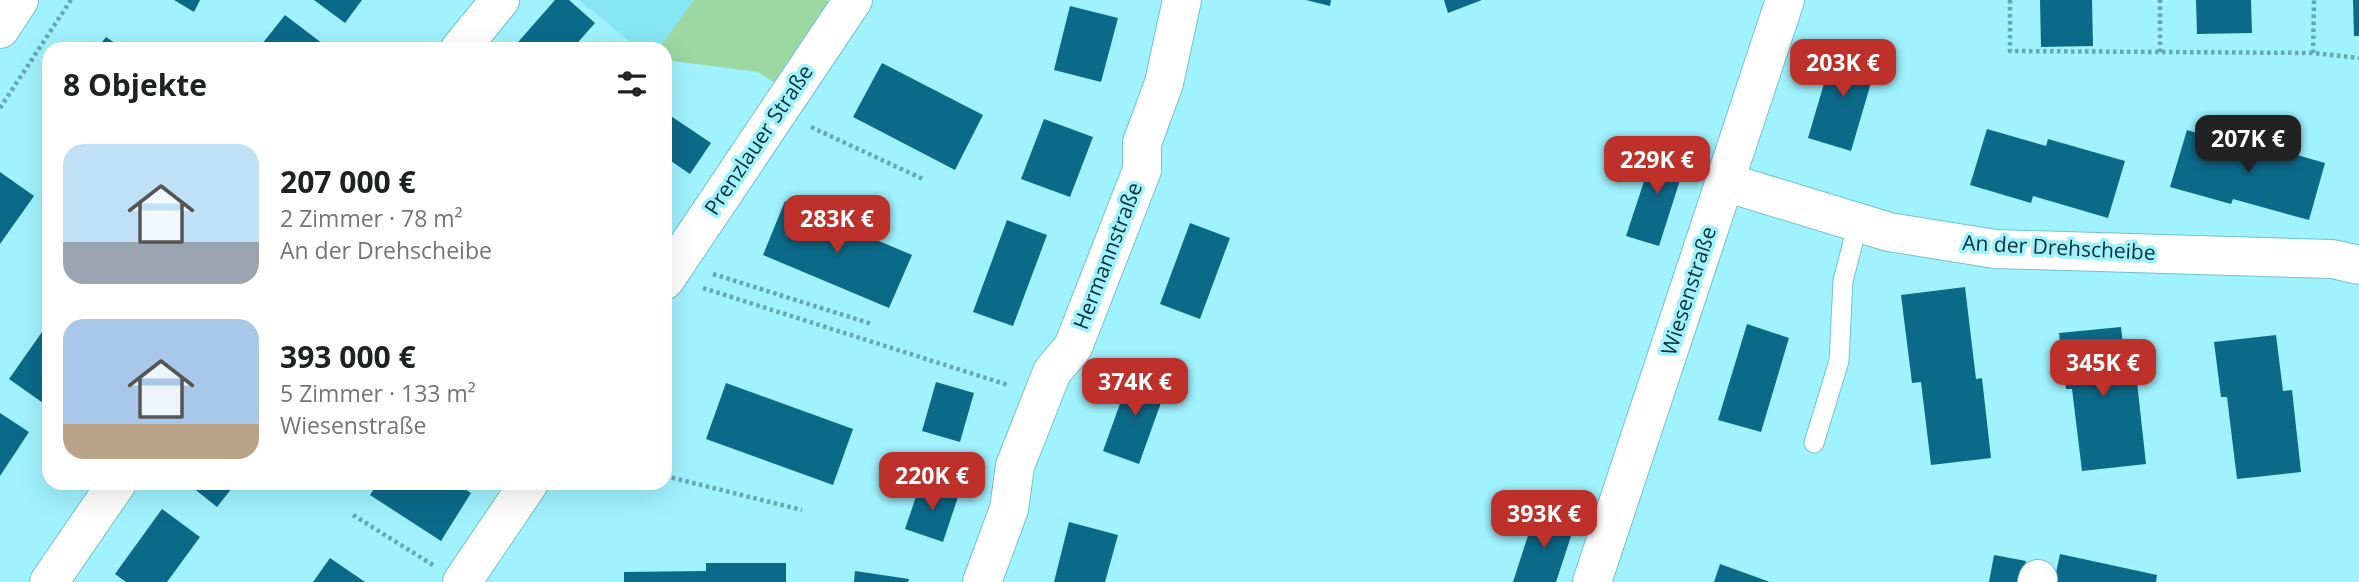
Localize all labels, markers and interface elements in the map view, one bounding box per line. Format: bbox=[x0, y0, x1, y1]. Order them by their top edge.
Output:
pin: 203K € bbox=[1786, 40, 1900, 99]
text: 203K € bbox=[1806, 46, 1880, 78]
street label: Prenzlauer Straße bbox=[697, 59, 819, 220]
text: 8 Objekte bbox=[63, 64, 207, 105]
icon: filters bbox=[613, 65, 651, 103]
pin: 207K € bbox=[2191, 116, 2305, 175]
text: 207K € bbox=[2211, 122, 2285, 154]
pin: 229K € bbox=[1600, 136, 1714, 196]
text: 229K € bbox=[1620, 143, 1694, 175]
text: 207 000 € bbox=[280, 161, 416, 202]
icon: home bbox=[119, 172, 203, 256]
street label: Hermannstraße bbox=[1066, 178, 1148, 333]
pin: 283K € bbox=[780, 196, 894, 255]
text: 2 Zimmer · 78 m² bbox=[280, 202, 463, 234]
text: 283K € bbox=[800, 202, 874, 234]
street label: Wiesenstraße bbox=[1654, 223, 1722, 359]
street label: An der Drehscheibe bbox=[1962, 228, 2156, 266]
text: An der Drehscheibe bbox=[280, 234, 492, 266]
text: 393 000 € bbox=[280, 336, 416, 377]
pin: 345K € bbox=[2046, 340, 2160, 399]
text: 345K € bbox=[2066, 346, 2140, 378]
icon: home bbox=[119, 347, 203, 431]
pin: 374K € bbox=[1078, 358, 1192, 418]
text: 374K € bbox=[1098, 365, 1172, 397]
text: 5 Zimmer · 133 m² bbox=[280, 377, 476, 409]
text: Wiesenstraße bbox=[280, 409, 427, 441]
pin: 220K € bbox=[875, 452, 989, 512]
text: 220K € bbox=[895, 459, 969, 491]
pin: 393K € bbox=[1487, 490, 1601, 550]
text: 393K € bbox=[1507, 497, 1581, 529]

